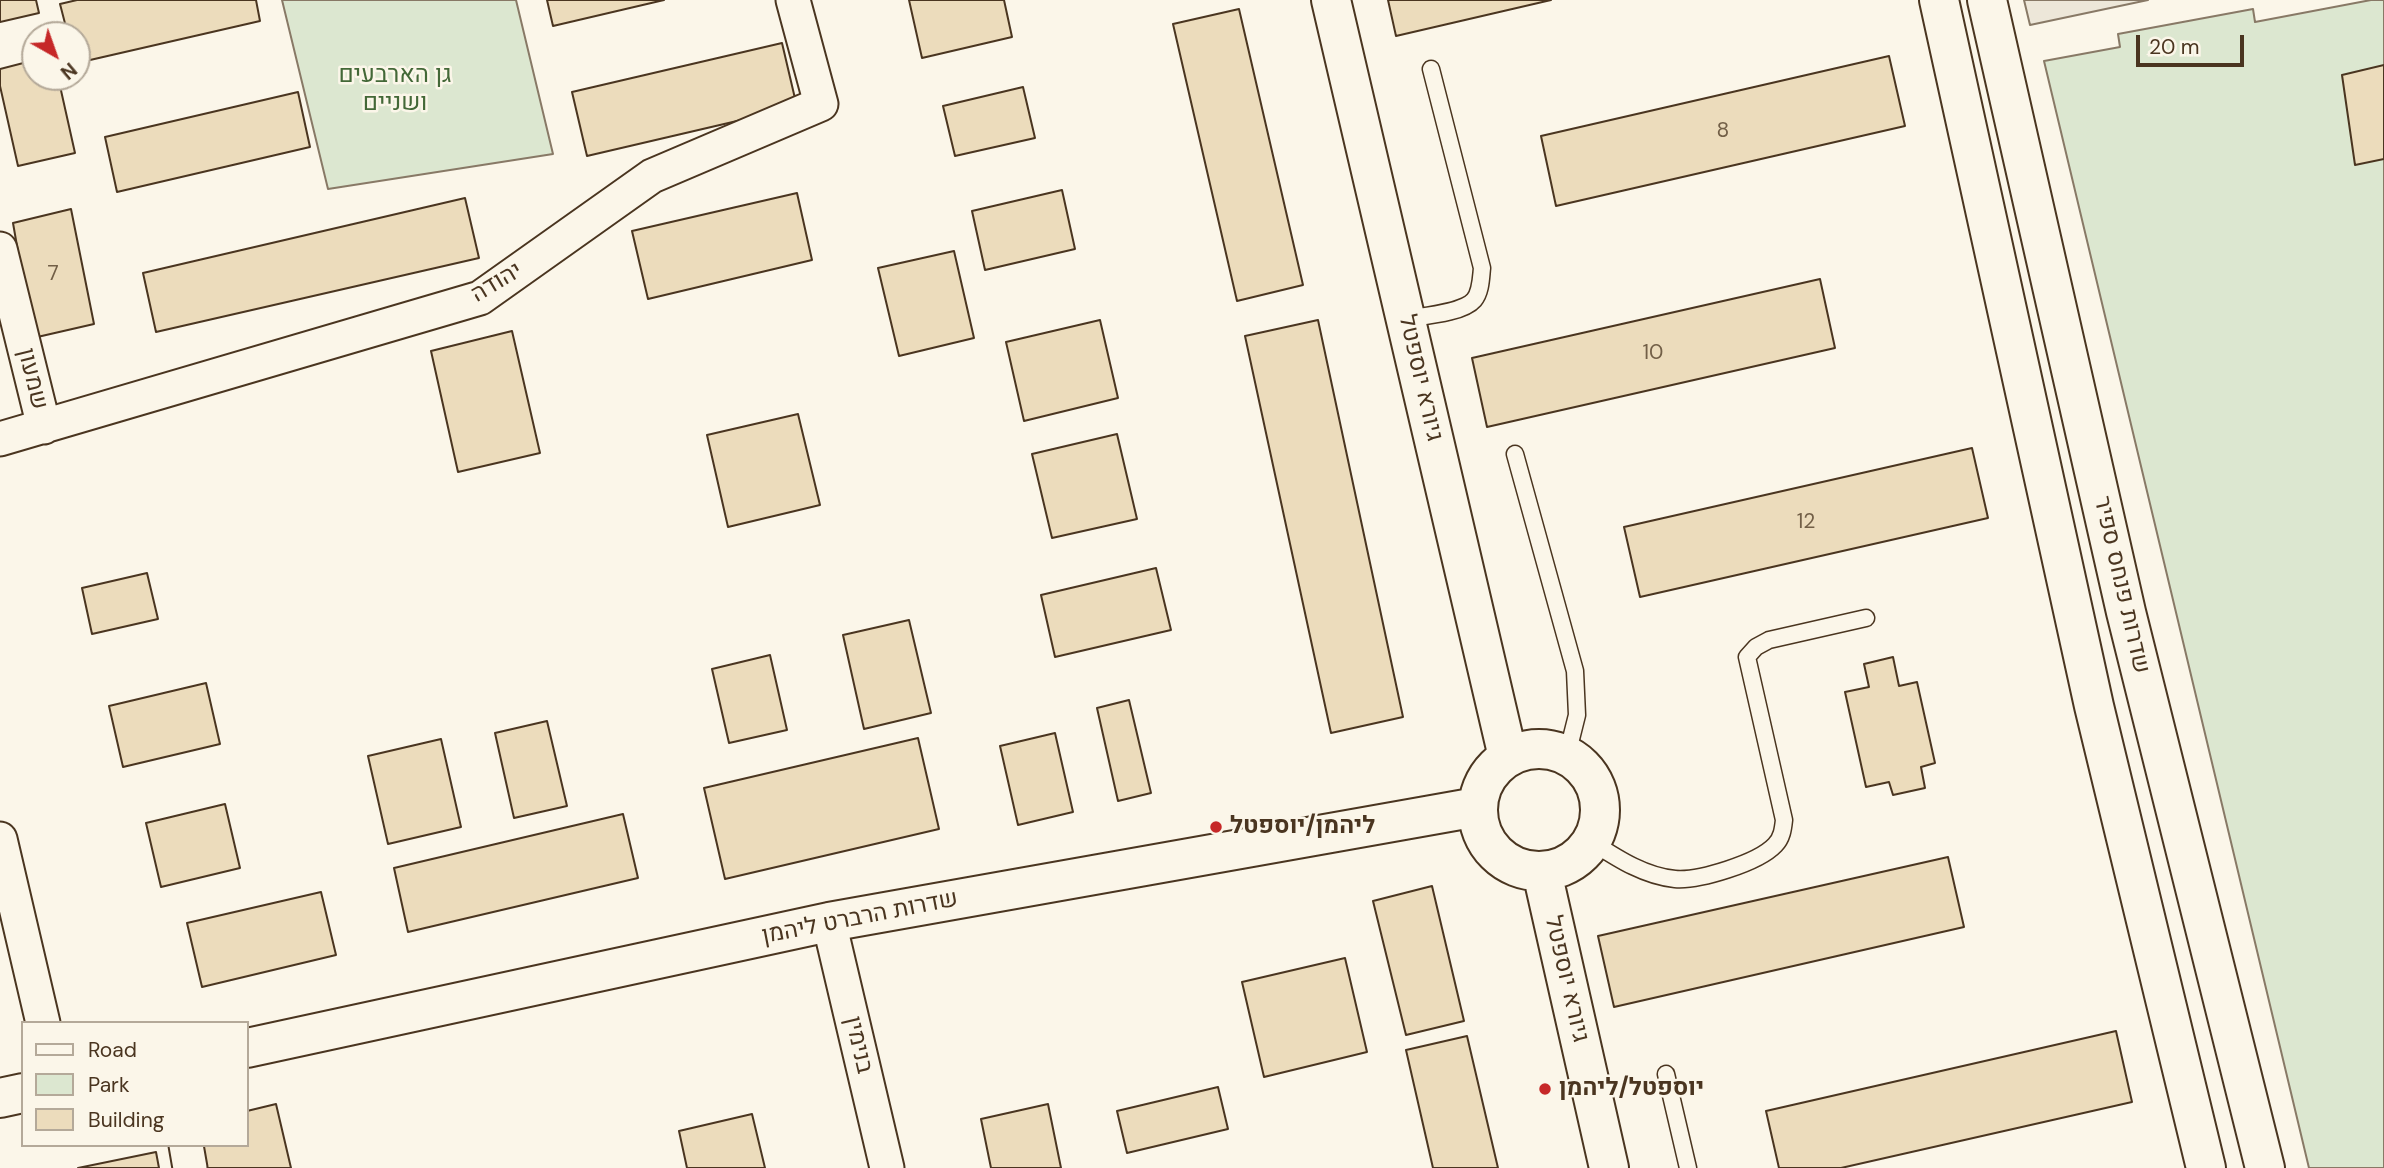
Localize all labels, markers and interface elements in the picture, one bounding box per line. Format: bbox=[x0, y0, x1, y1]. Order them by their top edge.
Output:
north arrow bbox=[21, 21, 91, 91]
scale bar bbox=[2139, 21, 2248, 65]
text: 20 m bbox=[2149, 33, 2200, 61]
text: N bbox=[55, 57, 82, 85]
park label: גן הארבעים ושניים bbox=[339, 62, 451, 118]
house number: 8 bbox=[1717, 118, 1729, 144]
street label: יהודה bbox=[466, 256, 528, 310]
house number: 7 bbox=[47, 261, 59, 287]
street label: גיורא יוספטל bbox=[1391, 312, 1449, 444]
house number: 10 bbox=[1643, 340, 1663, 366]
street label: שמעון bbox=[11, 345, 53, 413]
street label: שדרות פנחס ספיר bbox=[2087, 494, 2155, 676]
house number: 12 bbox=[1797, 509, 1815, 535]
place label: ליהמן/יוספטל bbox=[1230, 813, 1375, 841]
marker: ליהמן/יוספטל bbox=[1208, 819, 1224, 835]
street label: שדרות הרברט ליהמן bbox=[760, 885, 960, 951]
street label: גיורא יוספטל bbox=[1537, 913, 1595, 1045]
street label: בנימין bbox=[837, 1014, 879, 1076]
legend bbox=[21, 1021, 248, 1147]
text: Road bbox=[88, 1036, 137, 1064]
text: Park bbox=[88, 1071, 129, 1099]
place label: יוספטל/ליהמן bbox=[1559, 1075, 1704, 1103]
marker: יוספטל/ליהמן bbox=[1537, 1081, 1553, 1097]
text: Building bbox=[88, 1106, 164, 1134]

